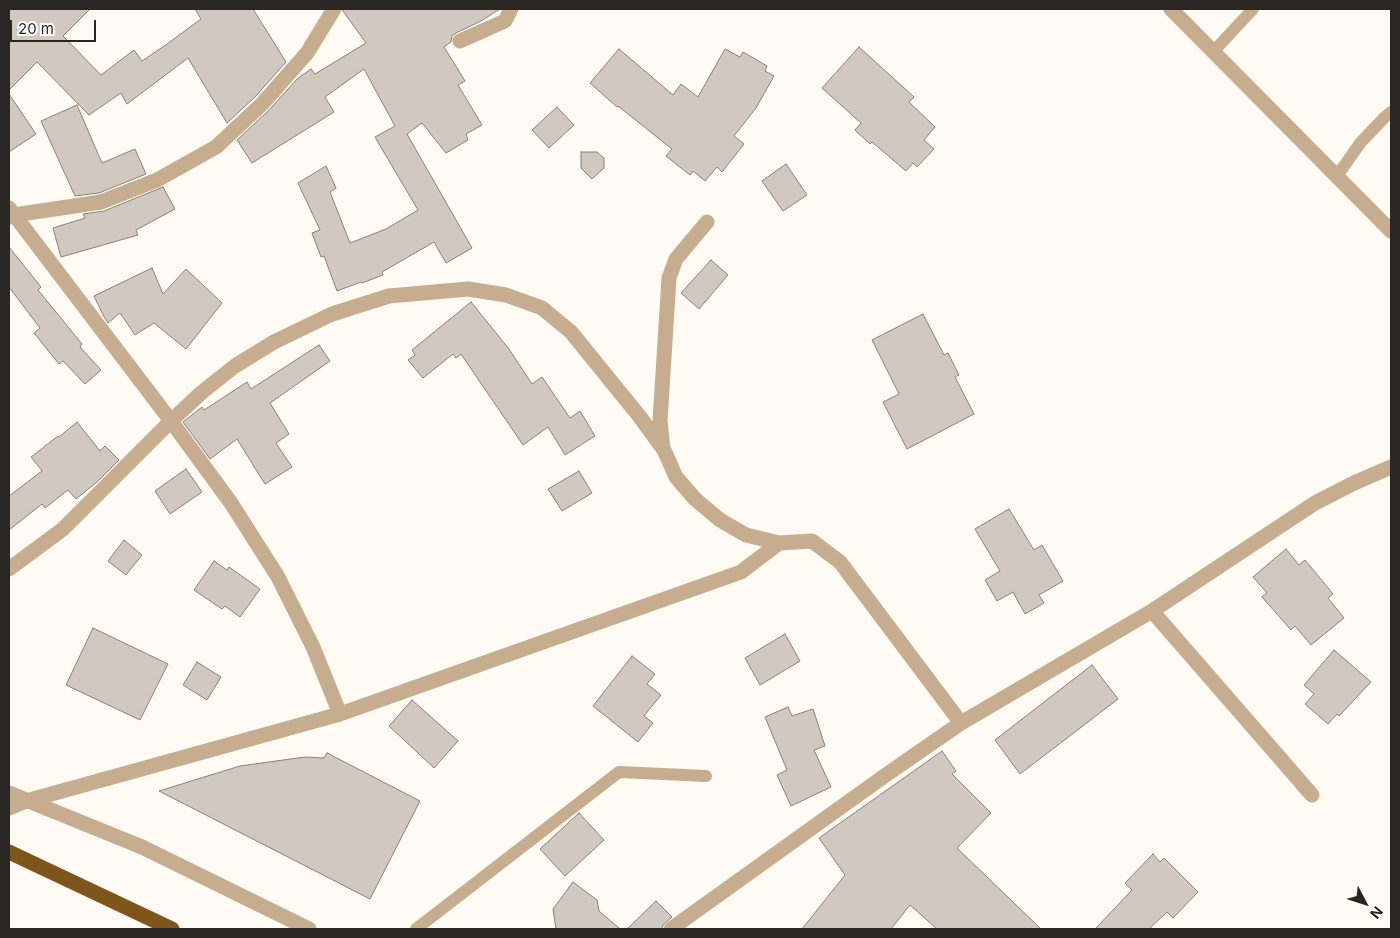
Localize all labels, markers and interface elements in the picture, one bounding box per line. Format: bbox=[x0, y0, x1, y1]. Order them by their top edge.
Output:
scale bar bbox=[12, 10, 99, 42]
text: 20 m bbox=[18, 19, 54, 38]
north arrow bbox=[1340, 878, 1390, 928]
text: N bbox=[1367, 903, 1387, 923]

